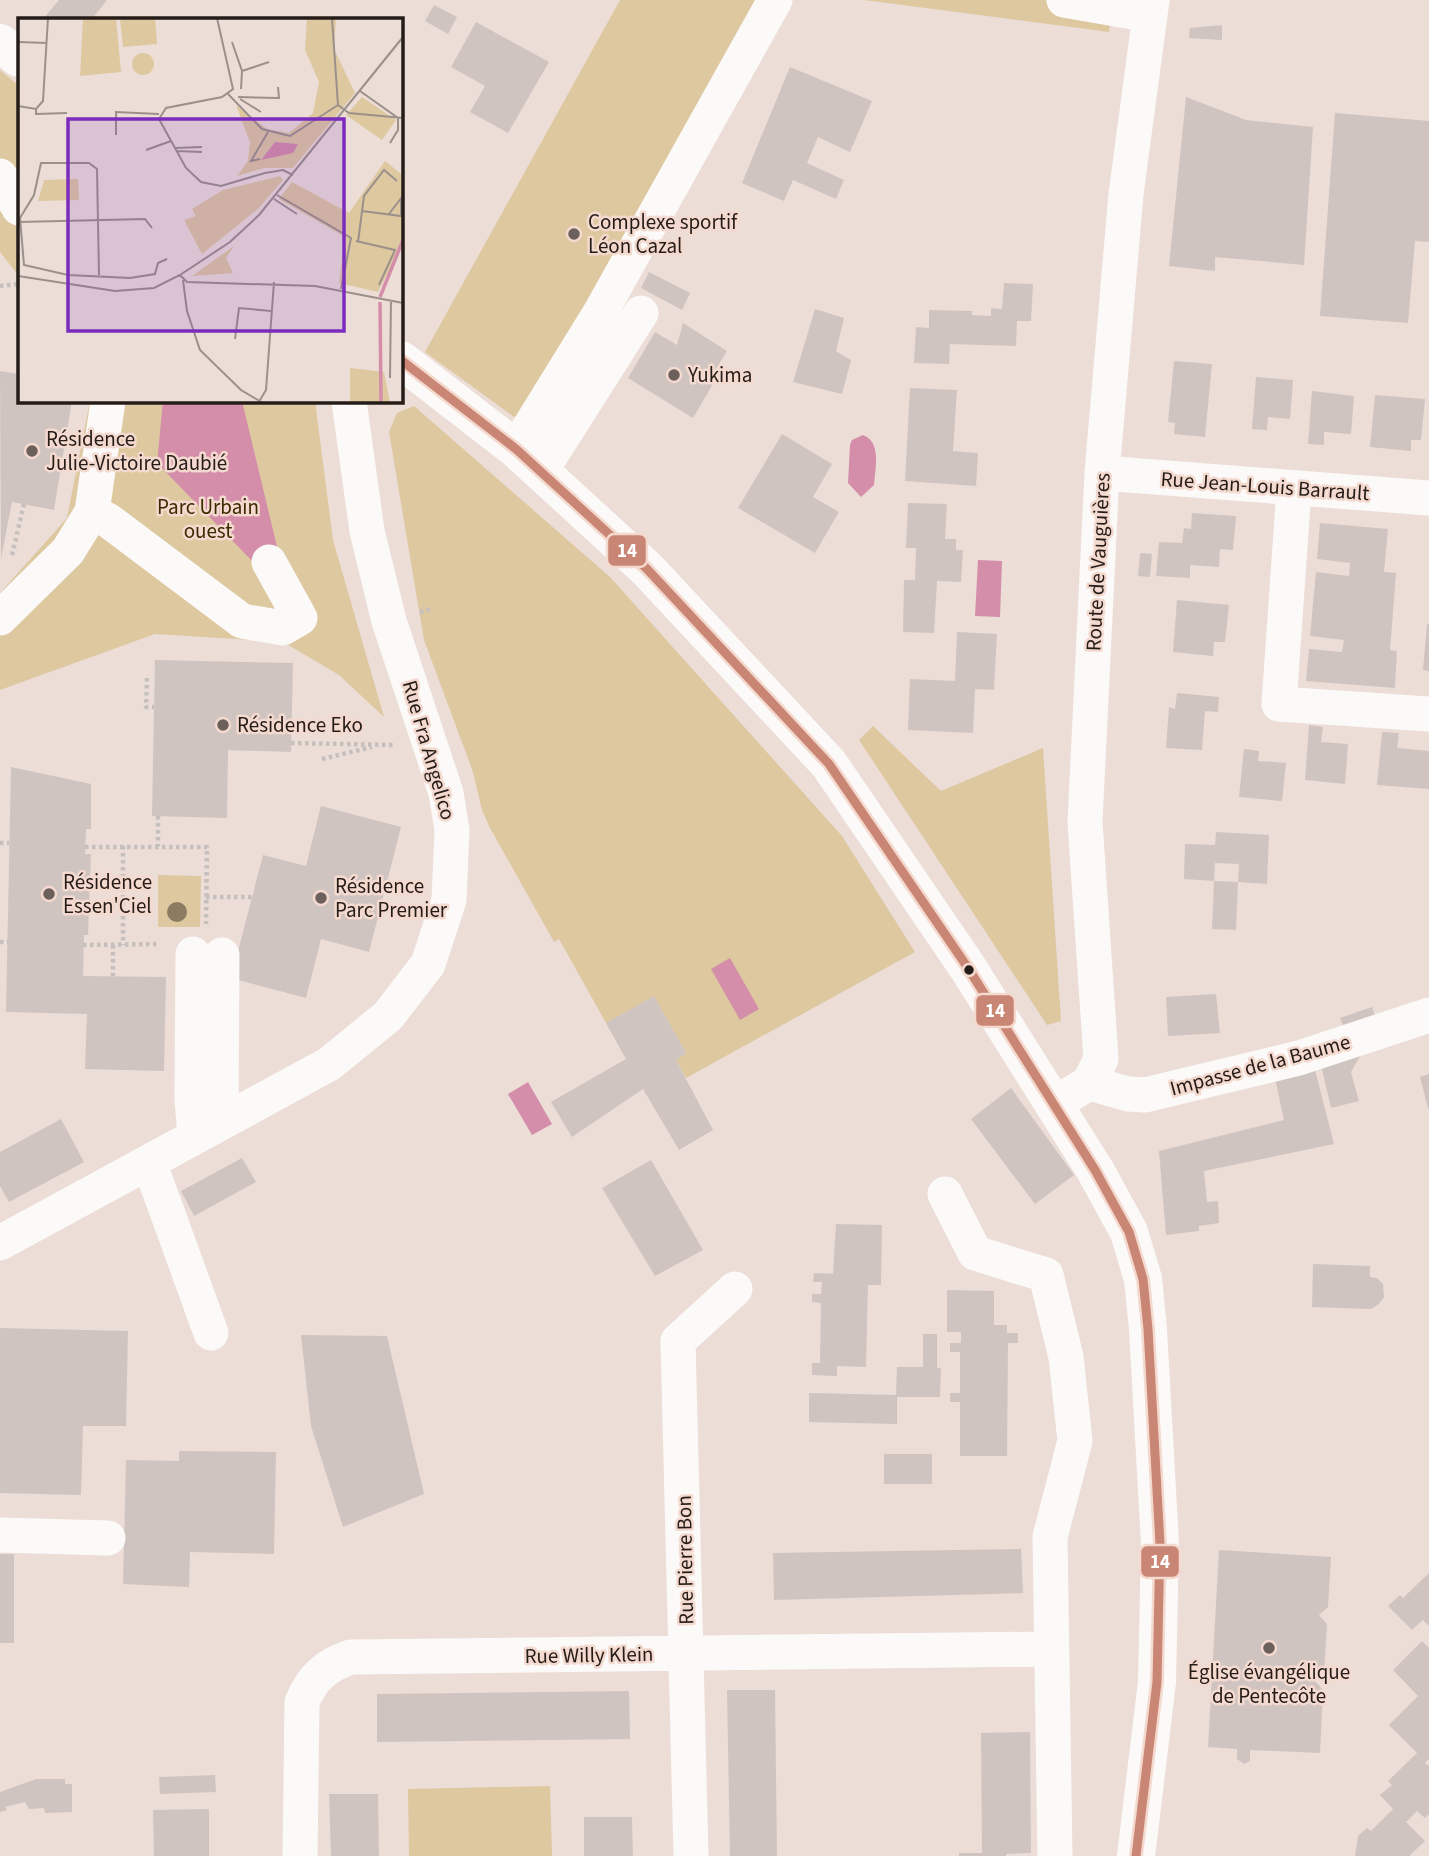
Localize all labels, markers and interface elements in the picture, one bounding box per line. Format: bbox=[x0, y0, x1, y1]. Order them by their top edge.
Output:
inset map bbox=[18, 18, 402, 402]
place label: Complexe sportif Léon Cazal bbox=[588, 207, 738, 261]
marker: Complexe sportif Léon Cazal bbox=[566, 226, 582, 242]
place label: Yukima bbox=[687, 360, 752, 390]
marker: Yukima bbox=[666, 367, 682, 383]
place label: Résidence Julie-Victoire Daubié bbox=[46, 424, 227, 478]
marker: Résidence Julie-Victoire Daubié bbox=[24, 443, 40, 459]
street label: Rue Jean-Louis Barrault bbox=[1160, 464, 1370, 508]
street label: Route de Vauguières bbox=[1078, 472, 1118, 652]
park label: Parc Urbain ouest bbox=[157, 492, 259, 546]
line badge: 14 bbox=[607, 534, 647, 567]
text: 14 bbox=[617, 538, 637, 565]
street label: Rue Fra Angelico bbox=[395, 677, 463, 823]
place label: Résidence Eko bbox=[237, 710, 363, 740]
marker: Résidence Eko bbox=[215, 717, 231, 733]
place label: Résidence Essen'Ciel bbox=[63, 867, 152, 921]
place label: Résidence Parc Premier bbox=[335, 871, 448, 925]
marker: Résidence Essen'Ciel bbox=[41, 886, 57, 902]
marker: Résidence Parc Premier bbox=[313, 890, 329, 906]
unlabelled marker bbox=[962, 963, 976, 977]
line badge: 14 bbox=[975, 994, 1015, 1027]
text: 14 bbox=[985, 998, 1005, 1025]
street label: Impasse de la Baume bbox=[1166, 1026, 1354, 1104]
street label: Rue Pierre Bon bbox=[669, 1495, 701, 1625]
line badge: 14 bbox=[1140, 1545, 1180, 1578]
text: 14 bbox=[1150, 1549, 1170, 1576]
street label: Rue Willy Klein bbox=[524, 1639, 654, 1671]
marker: Église évangélique de Pentecôte bbox=[1261, 1640, 1277, 1656]
place label: Église évangélique de Pentecôte bbox=[1188, 1657, 1350, 1711]

